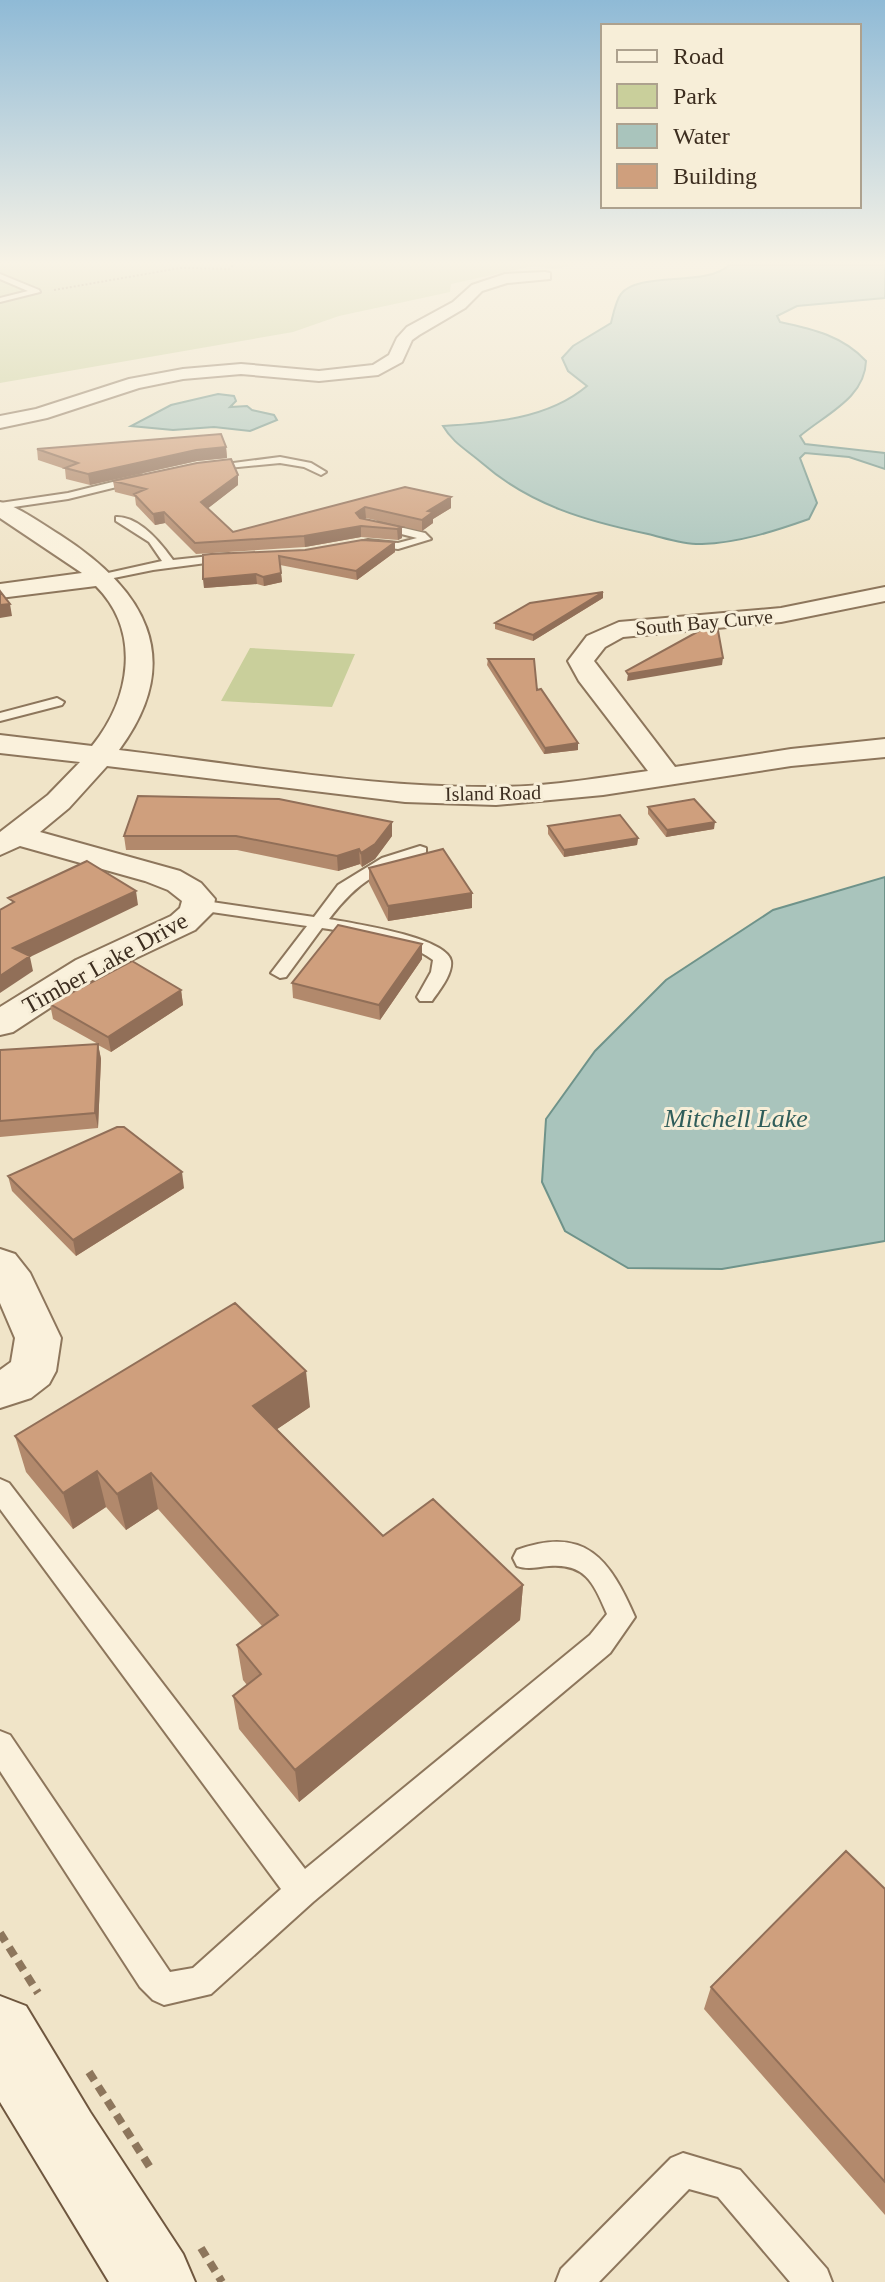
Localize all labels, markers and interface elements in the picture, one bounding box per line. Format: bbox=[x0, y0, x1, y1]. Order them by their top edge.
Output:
legend bbox=[601, 24, 861, 208]
text: Road bbox=[673, 43, 724, 69]
text: Park bbox=[673, 83, 717, 109]
text: Water bbox=[673, 123, 730, 149]
text: Building bbox=[673, 163, 757, 189]
street label: South Bay Curve bbox=[634, 605, 774, 640]
street label: Island Road bbox=[445, 781, 541, 805]
street label: Timber Lake Drive bbox=[18, 907, 192, 1019]
water label: Mitchell Lake bbox=[663, 1104, 808, 1133]

